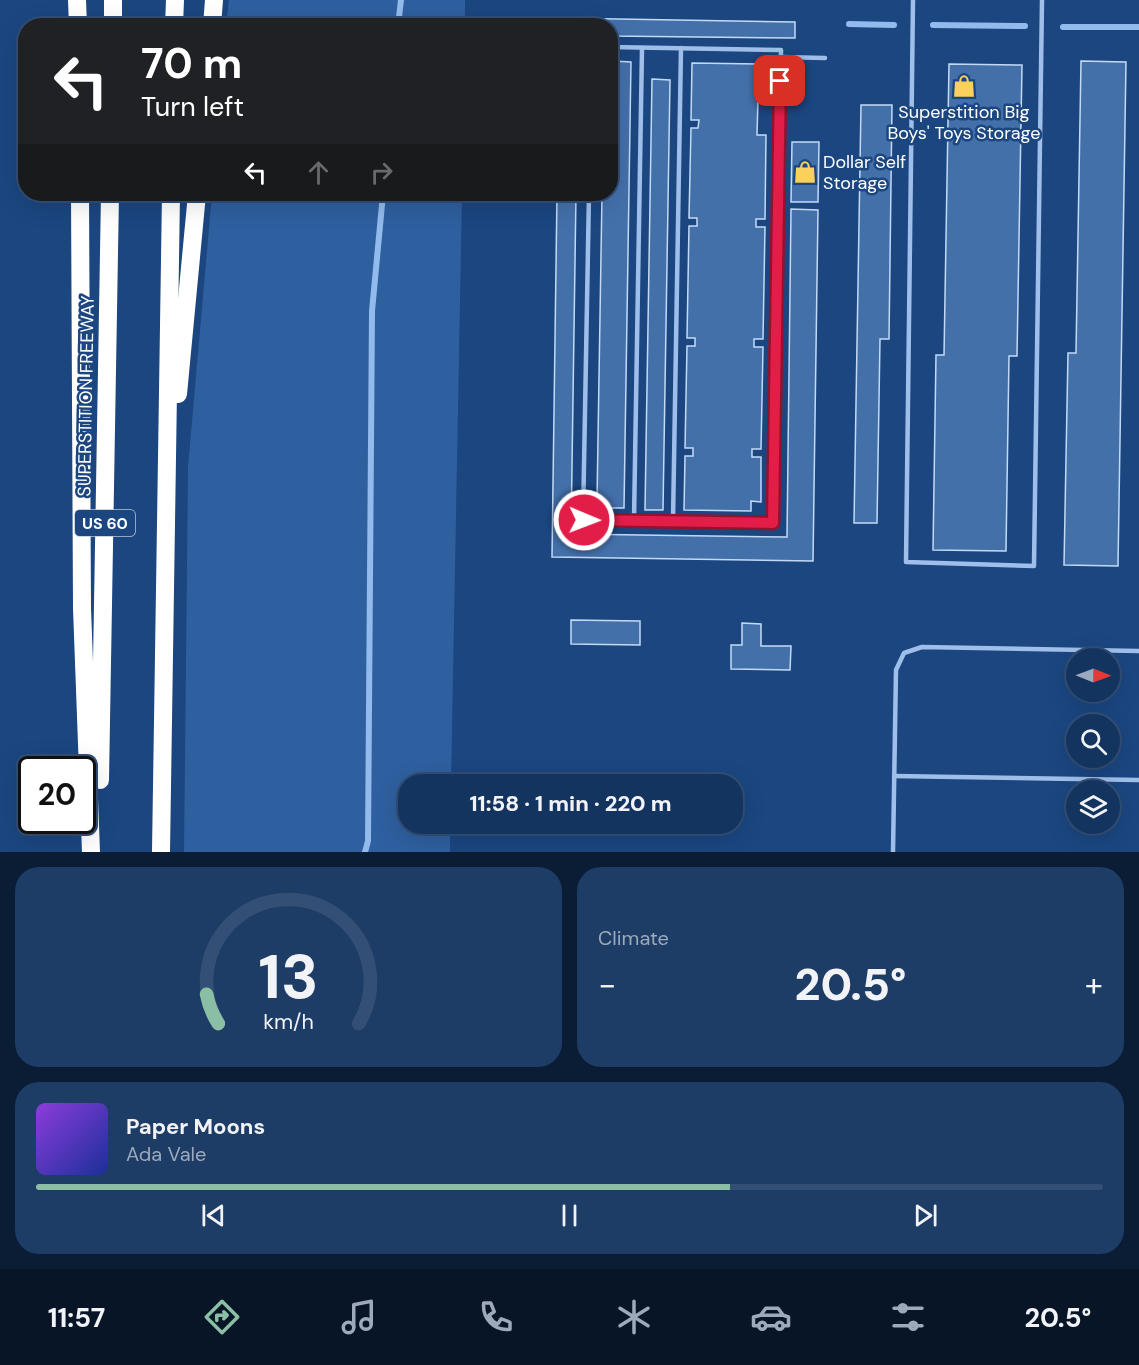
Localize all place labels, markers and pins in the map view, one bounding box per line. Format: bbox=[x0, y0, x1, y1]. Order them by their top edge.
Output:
pin bbox=[754, 55, 805, 106]
shop icon: Superstition Big Boys' Toys Storage bbox=[951, 73, 977, 99]
place label: Superstition Big Boys' Toys Storage bbox=[888, 100, 1041, 145]
place label: Dollar Self Storage bbox=[823, 150, 906, 195]
shop icon: Dollar Self Storage bbox=[792, 159, 818, 185]

